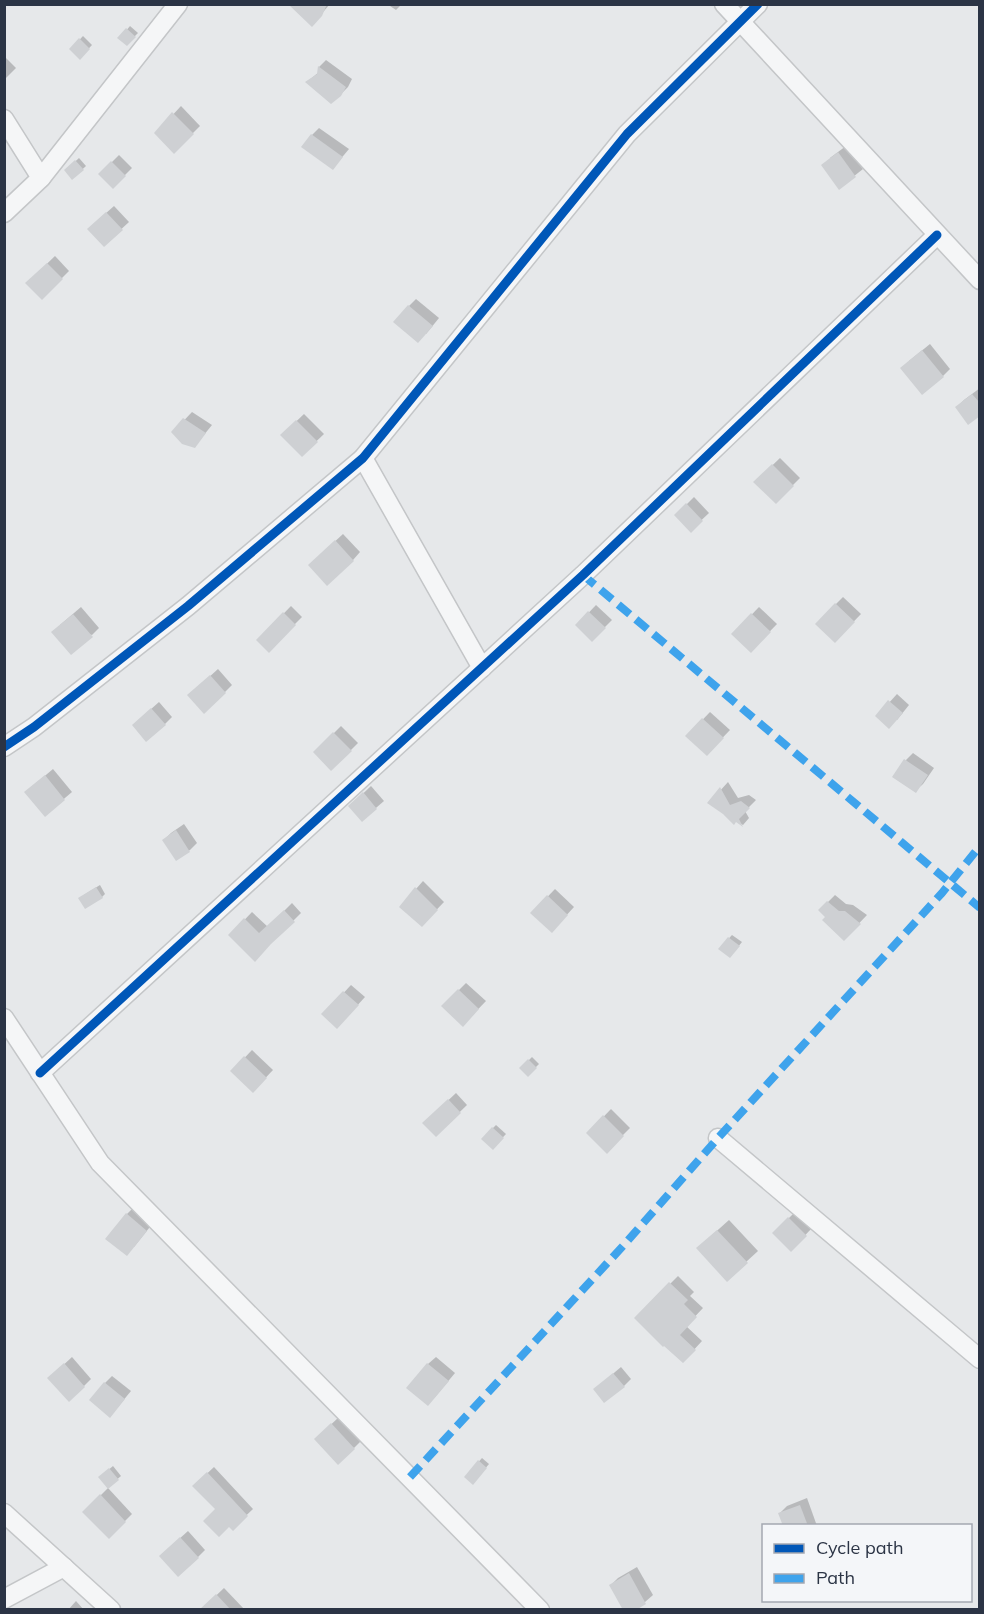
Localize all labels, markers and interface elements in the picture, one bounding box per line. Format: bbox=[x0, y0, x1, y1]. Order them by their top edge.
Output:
legend bbox=[762, 1524, 972, 1602]
text: Cycle path bbox=[816, 1536, 903, 1559]
text: Path bbox=[816, 1566, 855, 1589]

